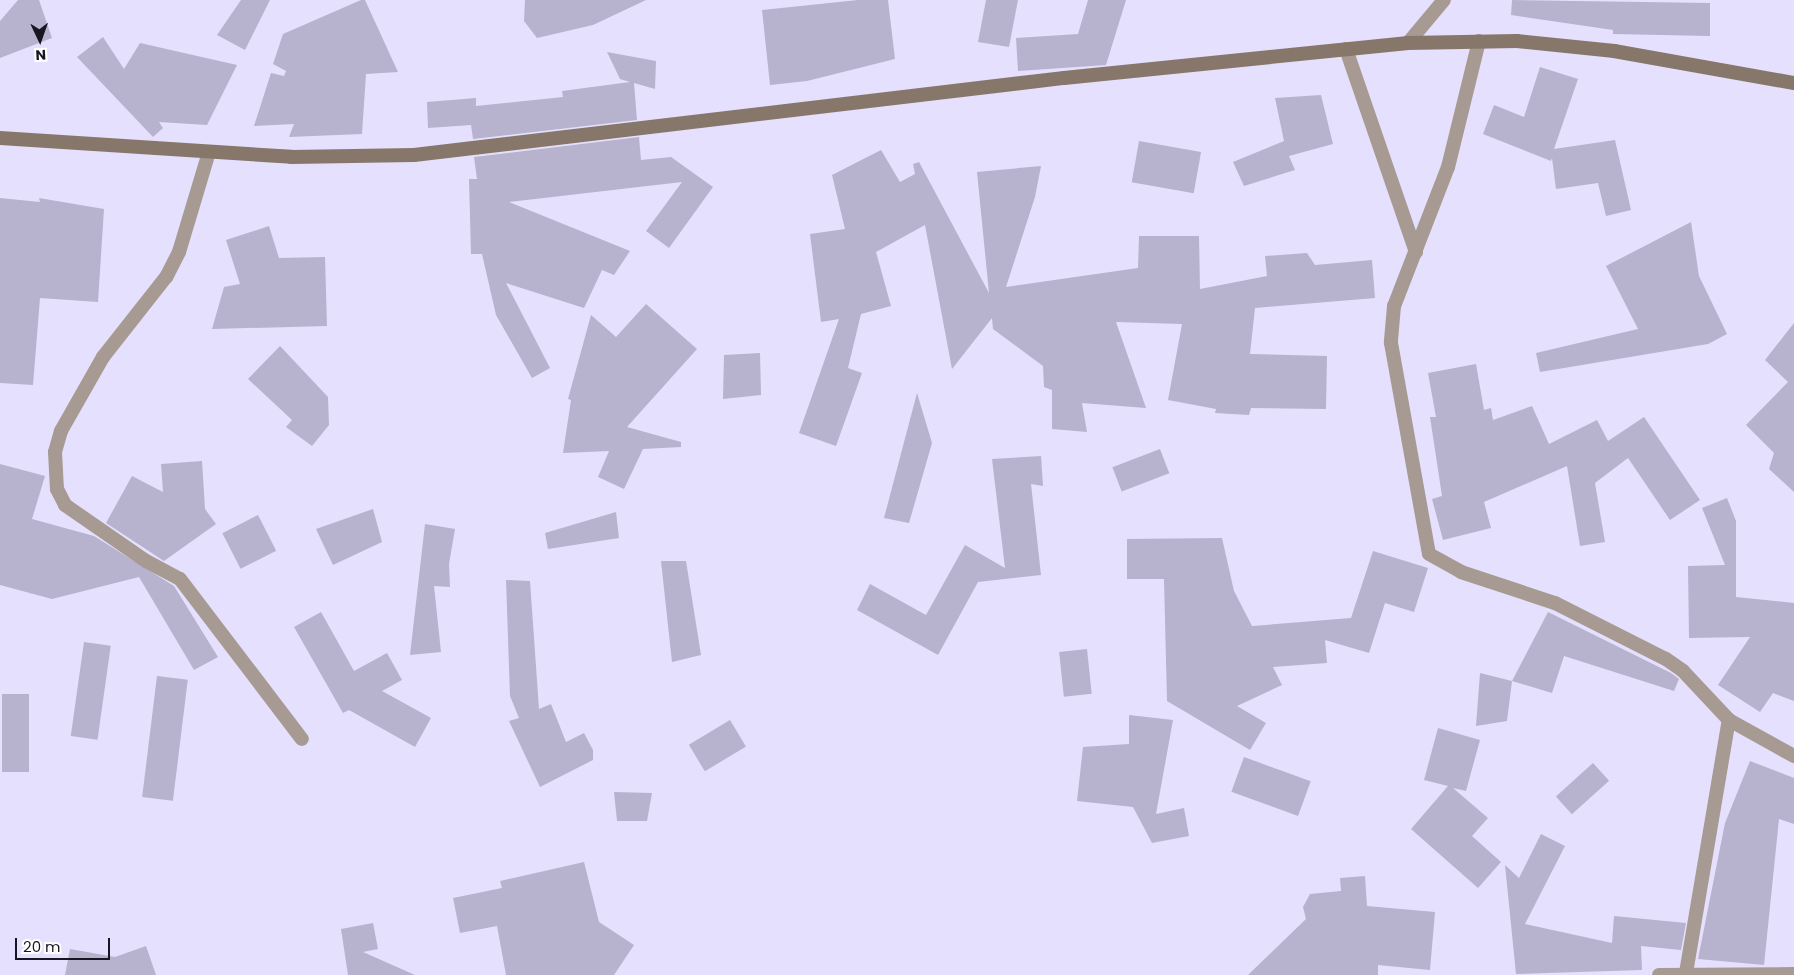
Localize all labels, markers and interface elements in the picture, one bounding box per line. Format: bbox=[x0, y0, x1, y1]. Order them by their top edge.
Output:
north arrow bbox=[15, 15, 65, 65]
text: N bbox=[35, 45, 47, 65]
scale bar bbox=[18, 928, 112, 960]
text: 20 m bbox=[23, 936, 61, 957]

